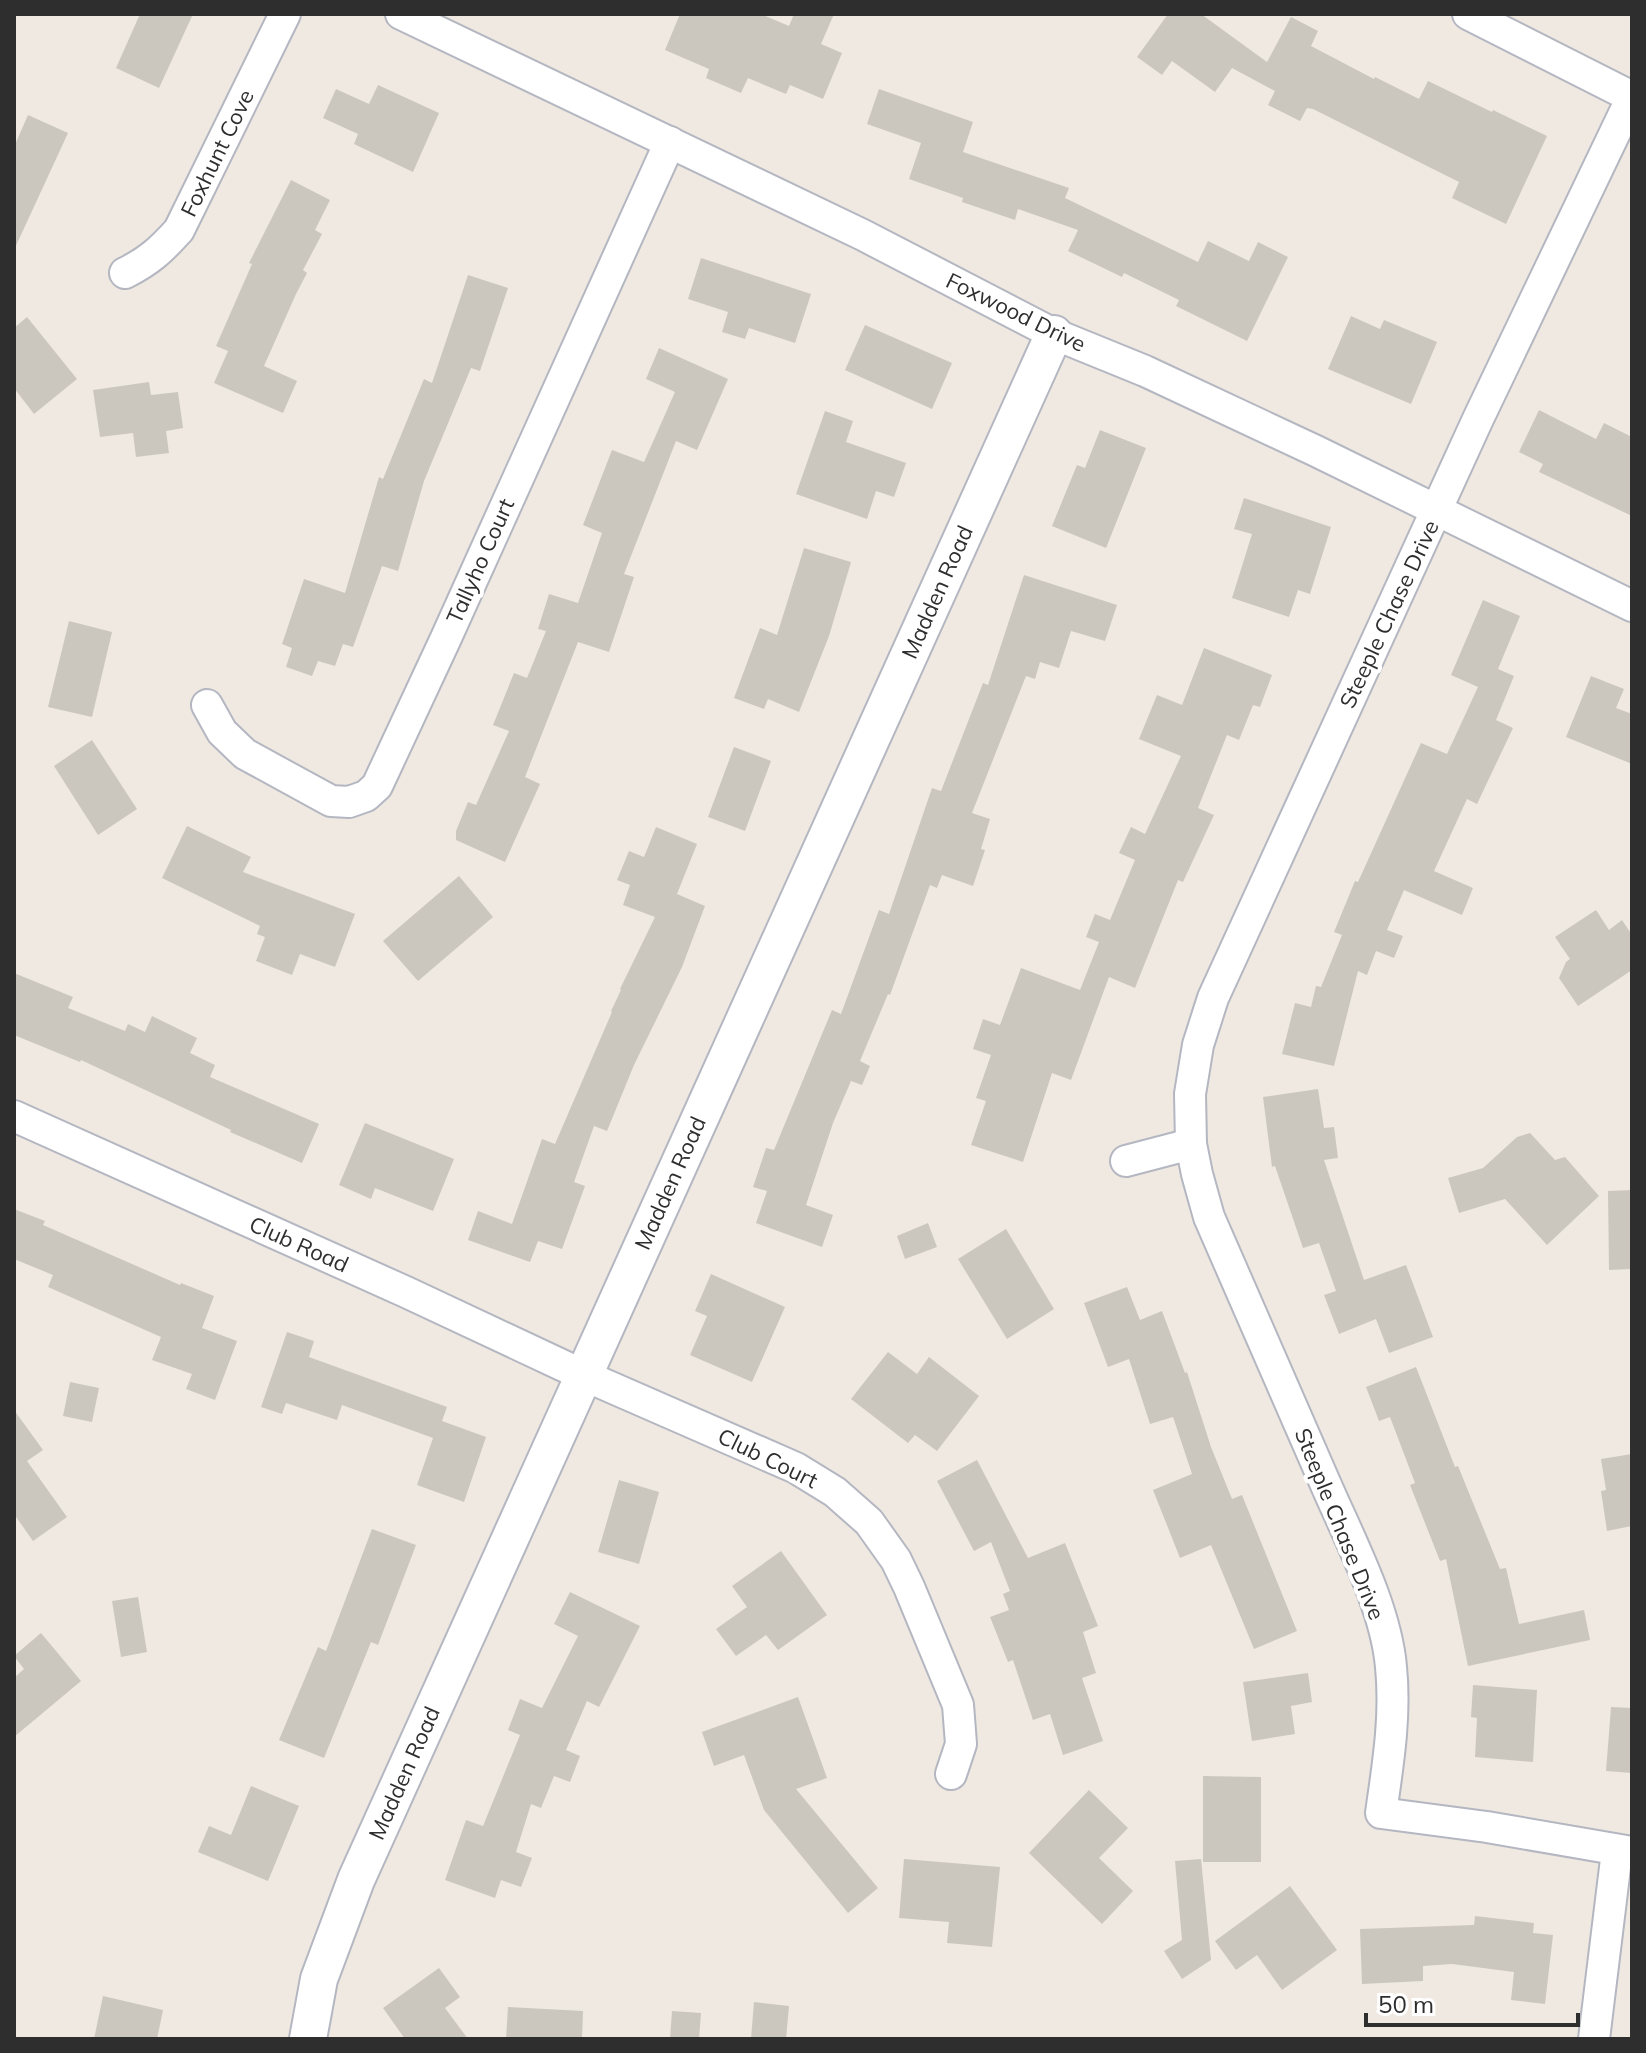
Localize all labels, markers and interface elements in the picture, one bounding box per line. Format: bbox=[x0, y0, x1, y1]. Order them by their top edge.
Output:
street label: Foxhunt Cove bbox=[174, 85, 260, 221]
street label: Foxwood Drive bbox=[942, 266, 1090, 358]
street label: Tallyho Court bbox=[440, 494, 520, 628]
street label: Steeple Chase Drive bbox=[1333, 516, 1445, 712]
street label: Madden Road bbox=[895, 521, 979, 663]
street label: Madden Road bbox=[628, 1112, 712, 1254]
street label: Club Road bbox=[245, 1210, 353, 1278]
street label: Club Court bbox=[713, 1422, 823, 1494]
street label: Steeple Chase Drive bbox=[1289, 1424, 1391, 1624]
street label: Madden Road bbox=[362, 1702, 446, 1844]
scale bar bbox=[1366, 1977, 1578, 2027]
text: 50 m bbox=[1378, 1989, 1434, 2019]

